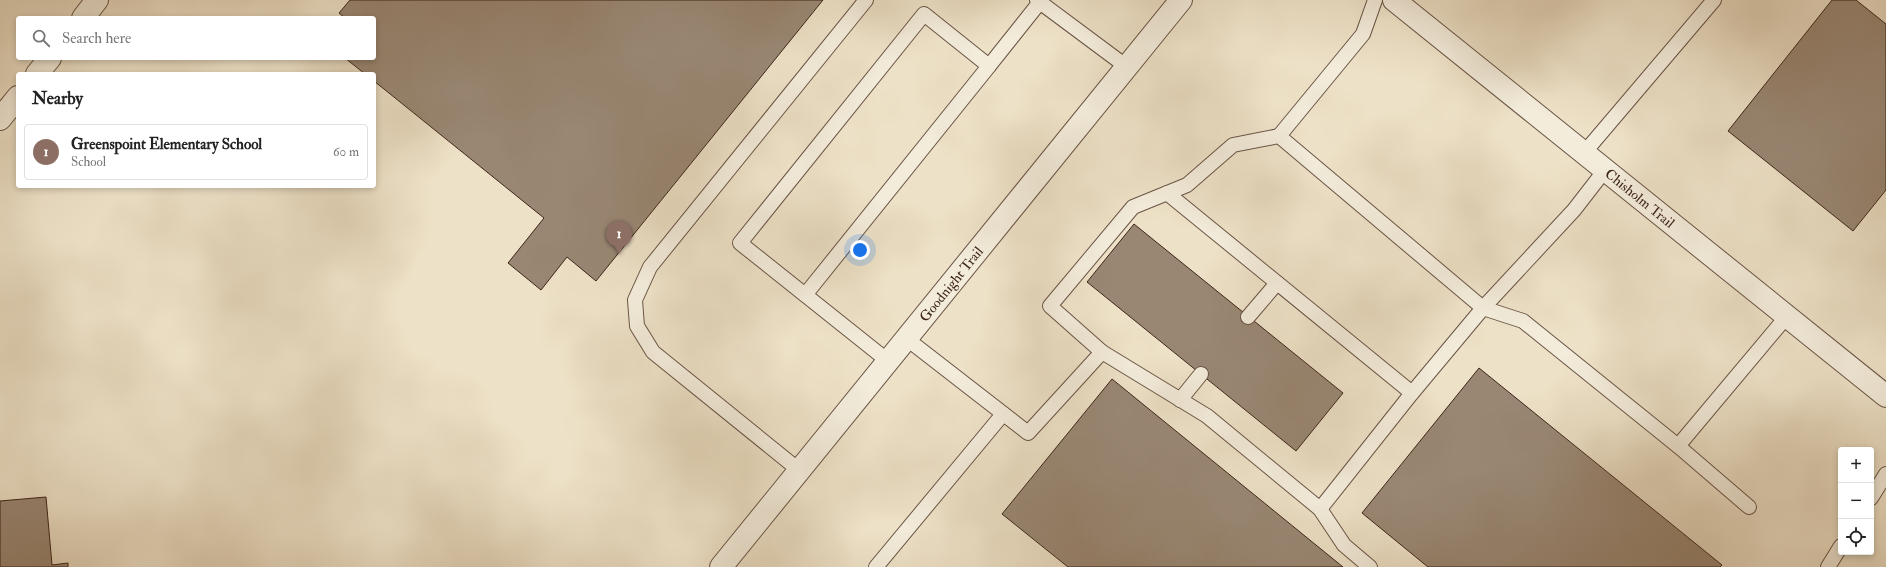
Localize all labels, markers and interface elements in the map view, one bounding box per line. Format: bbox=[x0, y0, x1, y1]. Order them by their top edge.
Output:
search box bbox=[16, 16, 376, 60]
icon: search bbox=[30, 27, 52, 49]
text: Search here bbox=[62, 29, 131, 48]
text: Nearby bbox=[32, 88, 83, 109]
text: Greenspoint Elementary School bbox=[71, 135, 262, 154]
text: 1 bbox=[44, 144, 48, 160]
text: 60 m bbox=[333, 144, 359, 160]
text: School bbox=[71, 154, 106, 170]
street label: Chisholm Trail bbox=[1601, 165, 1678, 232]
pin: 1 bbox=[606, 221, 632, 254]
your location bbox=[850, 240, 870, 260]
street label: Goodnight Trail bbox=[916, 243, 987, 325]
map controls bbox=[1838, 447, 1874, 555]
button: + bbox=[1838, 447, 1874, 483]
button: − bbox=[1838, 483, 1874, 519]
button: locate bbox=[1838, 519, 1874, 555]

